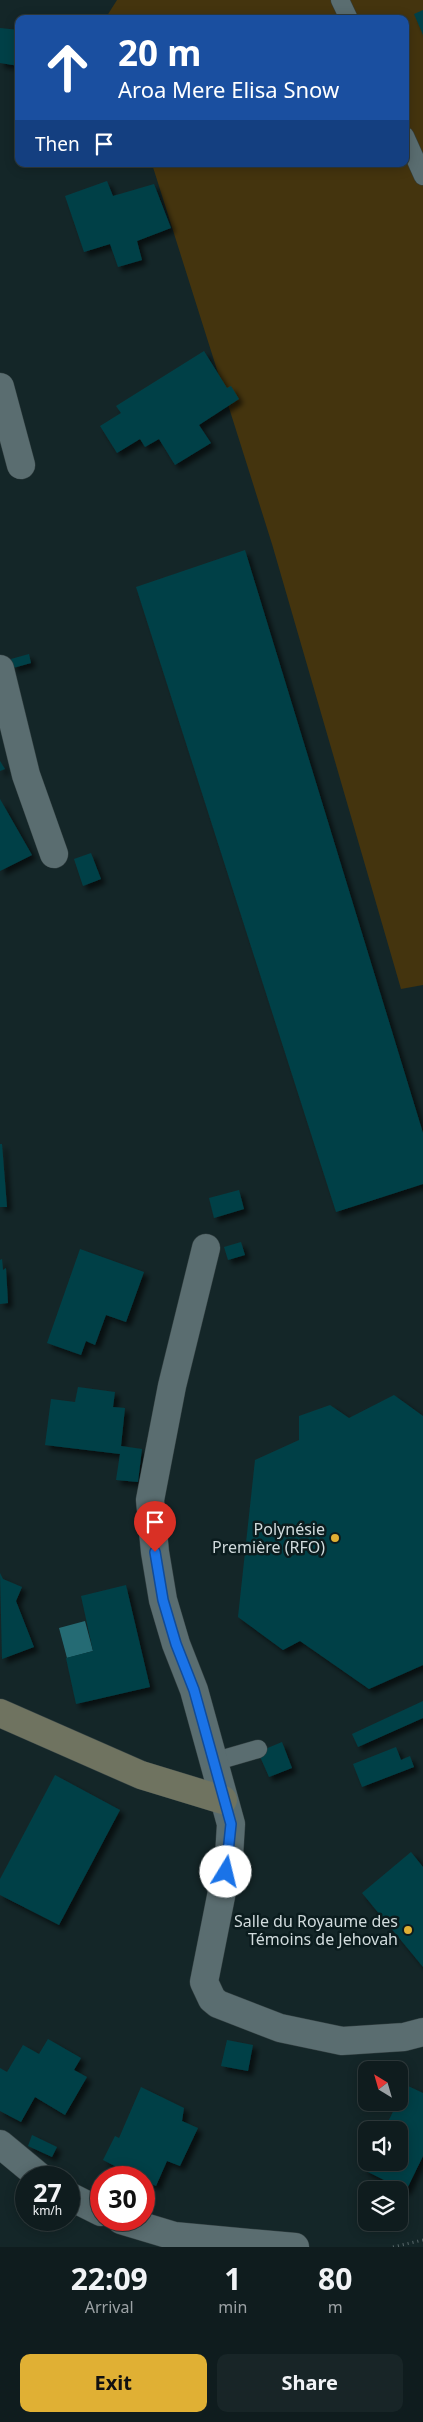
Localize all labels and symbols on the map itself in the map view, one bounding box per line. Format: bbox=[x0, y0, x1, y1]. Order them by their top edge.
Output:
pin bbox=[134, 1501, 176, 1552]
place label: Polynésie Première (RFO) bbox=[212, 1518, 325, 1558]
marker: Polynésie Première (RFO) bbox=[329, 1532, 341, 1544]
position arrow bbox=[199, 1845, 251, 1897]
place label: Salle du Royaume des Témoins de Jehovah bbox=[234, 1910, 398, 1950]
marker: Salle du Royaume des Témoins de Jehovah bbox=[402, 1924, 414, 1936]
north arrow bbox=[358, 2061, 408, 2111]
speed limit sign: 30 bbox=[90, 2166, 155, 2231]

